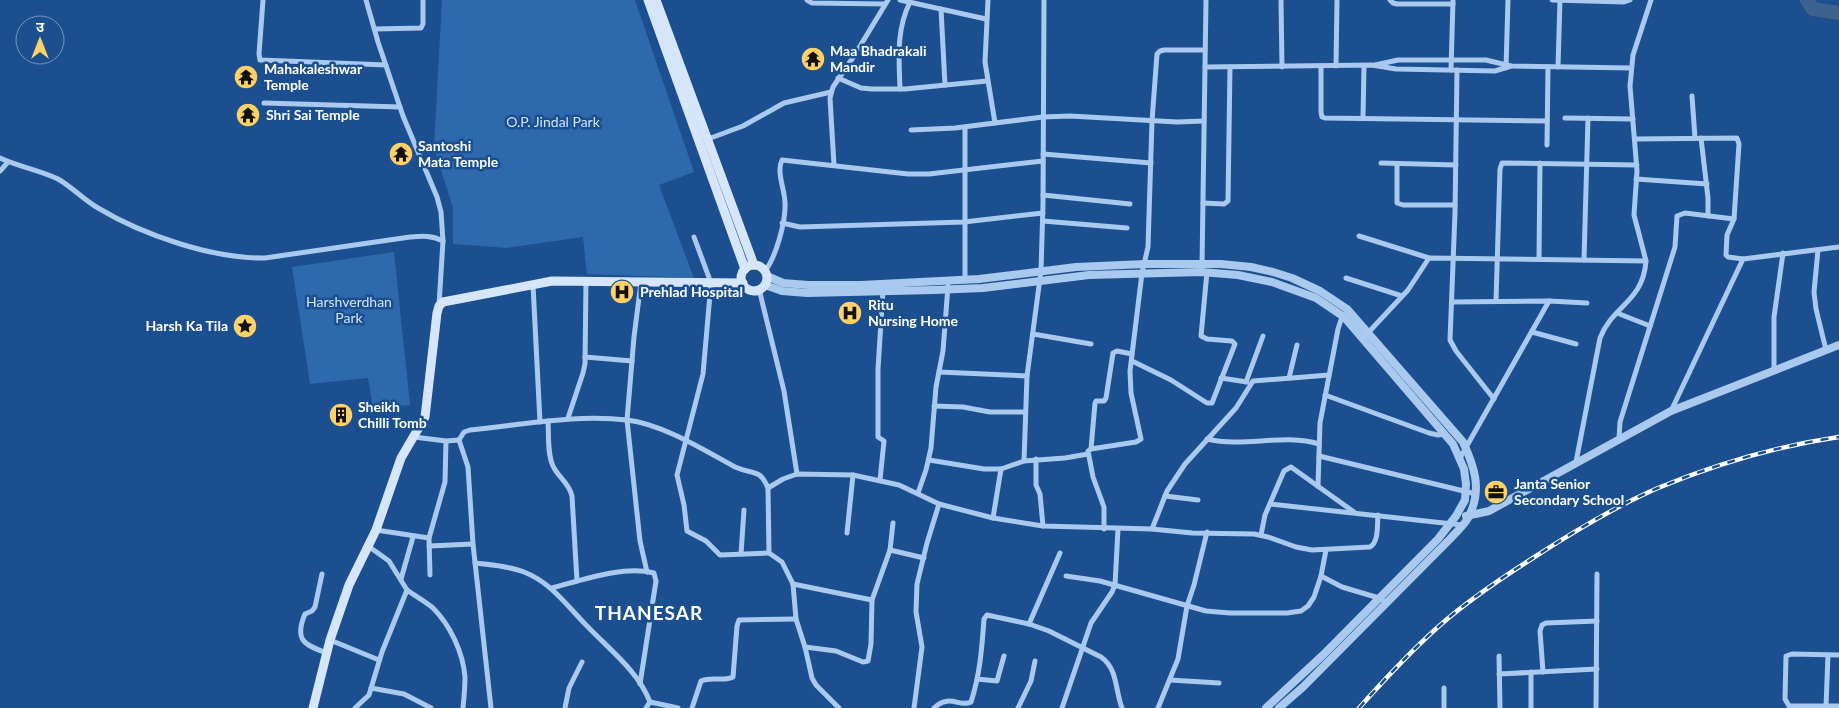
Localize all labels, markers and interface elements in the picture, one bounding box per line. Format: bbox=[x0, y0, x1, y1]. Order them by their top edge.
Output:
north arrow bbox=[15, 15, 65, 65]
text: उ bbox=[36, 18, 45, 35]
place label: Maa Bhadrakali Mandir bbox=[830, 42, 927, 75]
temple icon: Maa Bhadrakali Mandir bbox=[800, 46, 826, 72]
place label: Mahakaleshwar Temple bbox=[264, 60, 363, 93]
temple icon: Mahakaleshwar Temple bbox=[233, 64, 259, 90]
temple icon: Shri Sai Temple bbox=[235, 102, 261, 128]
place label: Shri Sai Temple bbox=[266, 106, 360, 123]
park label: O.P. Jindal Park bbox=[506, 113, 601, 130]
place label: Santoshi Mata Temple bbox=[418, 137, 499, 170]
temple icon: Santoshi Mata Temple bbox=[388, 141, 414, 167]
hospital icon: Prehlad Hospital bbox=[609, 279, 635, 305]
place label: Prehlad Hospital bbox=[640, 283, 743, 300]
park label: Harshverdhan Park bbox=[306, 293, 392, 326]
place label: Ritu Nursing Home bbox=[868, 296, 958, 329]
hospital icon: Ritu Nursing Home bbox=[837, 300, 863, 326]
place icon: Harsh Ka Tila bbox=[232, 313, 258, 339]
place label: Harsh Ka Tila bbox=[146, 317, 228, 334]
place label: Sheikh Chilli Tomb bbox=[358, 398, 427, 431]
building icon: Sheikh Chilli Tomb bbox=[328, 402, 354, 428]
place label: Janta Senior Secondary School bbox=[1514, 475, 1624, 508]
office icon: Janta Senior Secondary School bbox=[1483, 479, 1509, 505]
district label: THANESAR bbox=[595, 601, 703, 624]

